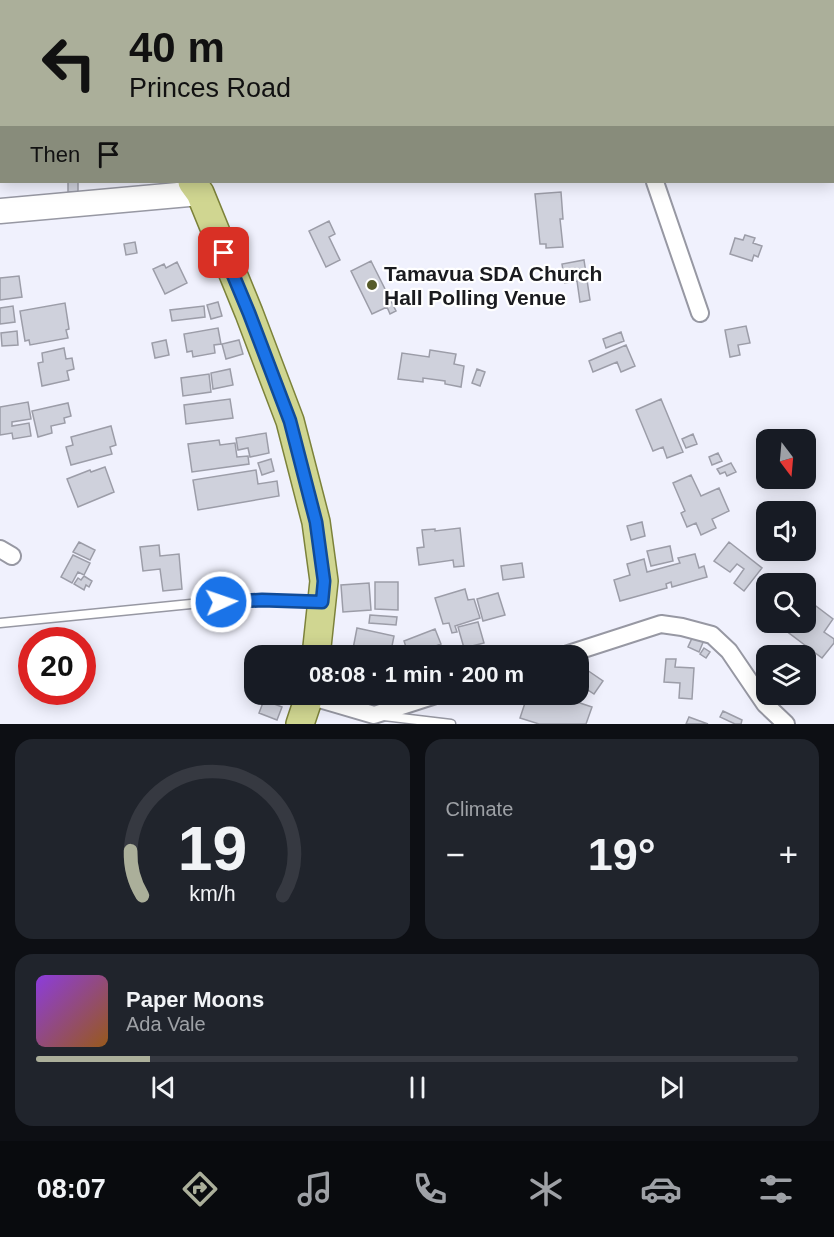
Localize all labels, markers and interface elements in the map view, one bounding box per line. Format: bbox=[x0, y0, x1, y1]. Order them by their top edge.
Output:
icon: left bbox=[30, 24, 108, 102]
text: 40 m bbox=[129, 24, 225, 71]
text: Princes Road bbox=[129, 73, 291, 103]
icon: arrive bbox=[92, 138, 125, 171]
text: Then bbox=[30, 142, 80, 167]
pin bbox=[198, 227, 249, 278]
icon: arrive bbox=[207, 236, 240, 269]
place label: Tamavua SDA Church Hall Polling Venue bbox=[384, 262, 602, 309]
marker: Tamavua SDA Church Hall Polling Venue bbox=[365, 278, 379, 292]
north arrow bbox=[756, 429, 816, 489]
map controls bbox=[756, 429, 816, 705]
button: sound bbox=[756, 501, 816, 561]
position arrow bbox=[189, 570, 253, 634]
button: search bbox=[756, 573, 816, 633]
speed limit sign: 20 bbox=[18, 627, 96, 705]
button: layers bbox=[756, 645, 816, 705]
text: 08:08 · 1 min · 200 m bbox=[309, 662, 524, 687]
text: Climate bbox=[446, 798, 513, 820]
text: 19 bbox=[178, 814, 247, 883]
text: 19° bbox=[588, 829, 656, 880]
text: − bbox=[446, 836, 465, 873]
text: + bbox=[779, 836, 798, 873]
text: km/h bbox=[189, 882, 235, 906]
text: Paper Moons bbox=[126, 987, 264, 1012]
text: Ada Vale bbox=[126, 1013, 206, 1035]
icon: previous bbox=[147, 1071, 180, 1104]
icon: pause bbox=[401, 1071, 434, 1104]
icon: next bbox=[655, 1071, 688, 1104]
icon: directions bbox=[179, 1168, 221, 1210]
icon: music bbox=[294, 1168, 336, 1210]
icon: phone bbox=[409, 1168, 451, 1210]
icon: climate bbox=[525, 1168, 567, 1210]
icon: car bbox=[640, 1168, 682, 1210]
icon: filters bbox=[755, 1168, 797, 1210]
text: 08:07 bbox=[37, 1174, 106, 1204]

